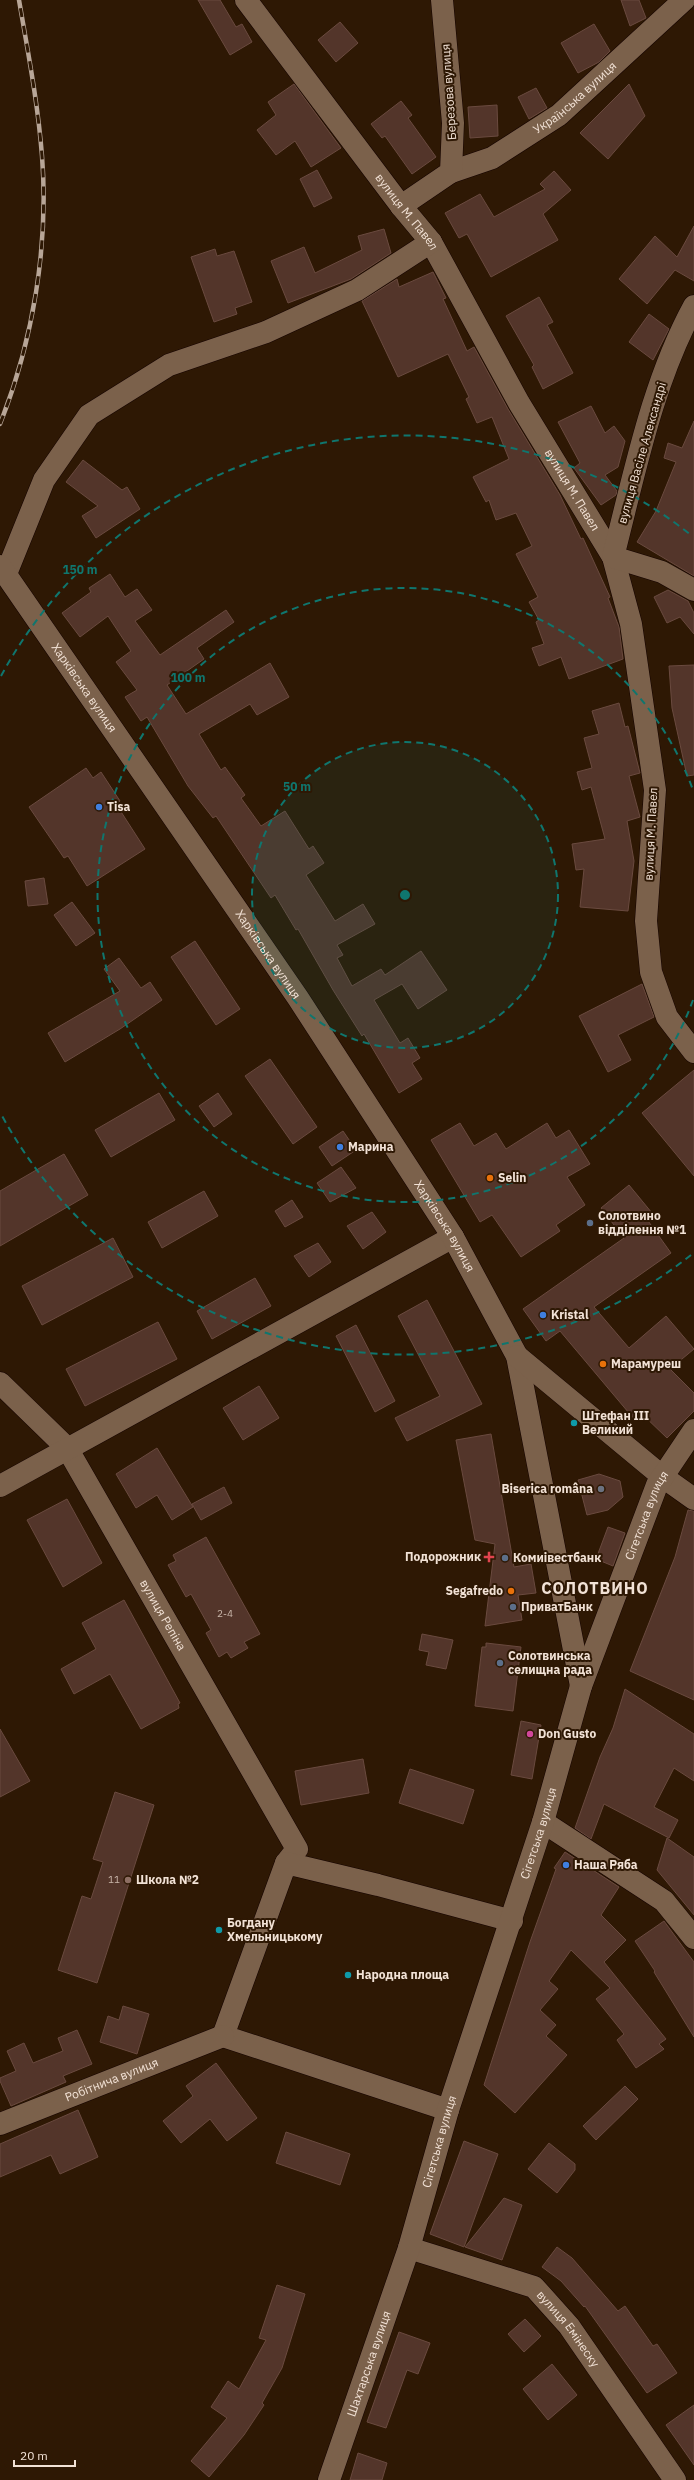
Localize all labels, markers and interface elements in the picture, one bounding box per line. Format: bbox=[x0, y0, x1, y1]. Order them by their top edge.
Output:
street label: Березова вулиця bbox=[438, 44, 459, 141]
street label: Українська вулиця bbox=[530, 58, 619, 137]
street label: вулиця М. Павел bbox=[372, 170, 442, 252]
street label: вулиця Васіле Александрі bbox=[614, 380, 669, 525]
street label: вулиця М. Павел bbox=[542, 446, 603, 533]
text: 150 m bbox=[62, 562, 98, 577]
street label: Харківська вулиця bbox=[48, 640, 120, 735]
text: 100 m bbox=[170, 670, 206, 685]
text: 50 m bbox=[283, 779, 311, 794]
street label: вулиця М. Павел bbox=[641, 787, 660, 881]
place label: Tisa bbox=[107, 799, 130, 814]
marker: Tisa bbox=[94, 802, 104, 812]
centre of rings bbox=[398, 888, 412, 902]
street label: Харківська вулиця bbox=[232, 907, 304, 1002]
place label: Марина bbox=[348, 1139, 394, 1154]
marker: Марина bbox=[335, 1142, 345, 1152]
place label: Selin bbox=[498, 1170, 526, 1185]
marker: Selin bbox=[485, 1173, 495, 1183]
street label: Харківська вулиця bbox=[411, 1177, 478, 1274]
place label: Солотвино відділення №1 bbox=[598, 1208, 686, 1237]
marker: Солотвино відділення №1 bbox=[585, 1218, 595, 1228]
place label: Kristal bbox=[551, 1307, 589, 1322]
marker: Kristal bbox=[538, 1310, 548, 1320]
place label: Марамуреш bbox=[611, 1356, 681, 1371]
marker: Марамуреш bbox=[598, 1359, 608, 1369]
place label: Штефан III Великий bbox=[582, 1408, 649, 1437]
marker: Штефан III Великий bbox=[569, 1418, 579, 1428]
street label: Сігетська вулиця bbox=[621, 1468, 671, 1562]
place label: Biserica româna bbox=[502, 1481, 593, 1496]
marker: Biserica româna bbox=[596, 1484, 606, 1494]
place label: Подорожник bbox=[405, 1549, 481, 1564]
place label: Комиівестбанк bbox=[513, 1550, 601, 1565]
marker: Подорожник bbox=[484, 1552, 494, 1562]
marker: Комиівестбанк bbox=[500, 1553, 510, 1563]
street label: вулиця Репіна bbox=[137, 1577, 190, 1654]
district label: СОЛОТВИНО bbox=[541, 1578, 649, 1598]
place label: Segafredo bbox=[445, 1583, 503, 1598]
marker: Segafredo bbox=[506, 1586, 516, 1596]
place label: ПриватБанк bbox=[521, 1599, 593, 1614]
marker: ПриватБанк bbox=[508, 1602, 518, 1612]
house number: 2-4 bbox=[217, 1607, 233, 1620]
place label: Солотвинська селищна рада bbox=[508, 1648, 592, 1677]
marker: Солотвинська селищна рада bbox=[495, 1658, 505, 1668]
place label: Don Gusto bbox=[538, 1726, 596, 1741]
marker: Don Gusto bbox=[525, 1729, 535, 1739]
street label: Сігетська вулиця bbox=[517, 1786, 559, 1881]
place label: Наша Ряба bbox=[574, 1857, 638, 1872]
marker: Наша Ряба bbox=[561, 1860, 571, 1870]
place label: Школа №2 bbox=[136, 1872, 199, 1887]
house number: 11 bbox=[108, 1873, 120, 1886]
marker: Школа №2 bbox=[123, 1875, 133, 1885]
place label: Богдану Хмельницькому bbox=[227, 1915, 323, 1944]
marker: Богдану Хмельницькому bbox=[214, 1925, 224, 1935]
place label: Народна площа bbox=[356, 1967, 449, 1982]
marker: Народна площа bbox=[343, 1970, 353, 1980]
street label: Робітнича вулиця bbox=[63, 2054, 160, 2105]
street label: Сігетська вулиця bbox=[418, 2093, 459, 2189]
street label: вулиця Емінеску bbox=[534, 2287, 603, 2370]
street label: Шахтарська вулиця bbox=[343, 2309, 394, 2418]
scale bar bbox=[14, 2442, 75, 2468]
text: 20 m bbox=[20, 2448, 48, 2463]

